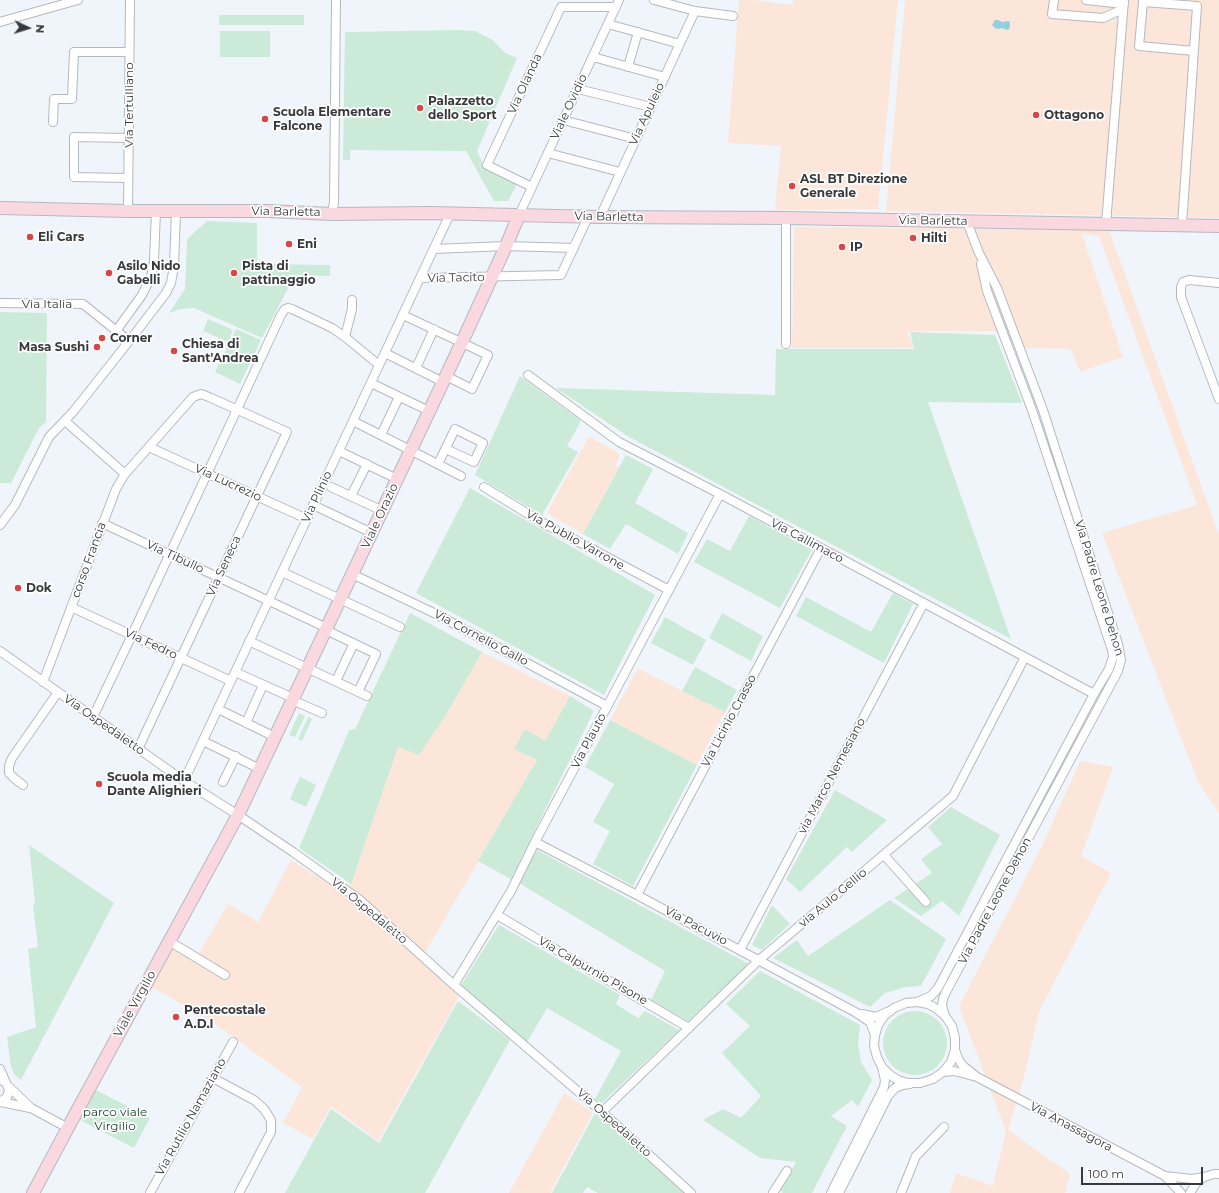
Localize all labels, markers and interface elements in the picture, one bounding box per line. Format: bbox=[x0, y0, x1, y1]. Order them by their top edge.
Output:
north arrow bbox=[8, 8, 48, 48]
text: N bbox=[33, 24, 47, 34]
street label: Via Olanda bbox=[505, 51, 545, 117]
street label: Via Tertulliano bbox=[122, 62, 136, 148]
street label: Viale Ovidio bbox=[548, 72, 590, 142]
street label: Via Apuleio bbox=[626, 80, 668, 148]
place label: Palazzetto dello Sport bbox=[428, 94, 497, 122]
marker: Palazzetto dello Sport bbox=[415, 103, 425, 113]
place label: Scuola Elementare Falcone bbox=[273, 105, 391, 133]
place label: Ottagono bbox=[1044, 108, 1104, 122]
marker: Ottagono bbox=[1031, 110, 1041, 120]
marker: Scuola Elementare Falcone bbox=[260, 114, 270, 124]
place label: ASL BT Direzione Generale bbox=[800, 172, 907, 200]
marker: ASL BT Direzione Generale bbox=[787, 181, 797, 191]
street label: Via Barletta bbox=[251, 204, 321, 220]
street label: Via Barletta bbox=[574, 209, 644, 225]
street label: Via Barletta bbox=[898, 213, 968, 229]
place label: Eli Cars bbox=[38, 230, 84, 244]
place label: Hilti bbox=[921, 231, 947, 245]
marker: Eli Cars bbox=[25, 232, 35, 242]
marker: Hilti bbox=[908, 233, 918, 243]
place label: Eni bbox=[297, 237, 317, 251]
marker: Eni bbox=[284, 239, 294, 249]
place label: IP bbox=[850, 240, 863, 254]
marker: IP bbox=[837, 242, 847, 252]
place label: Asilo Nido Gabelli bbox=[117, 259, 180, 287]
place label: Pista di pattinaggio bbox=[242, 259, 315, 287]
marker: Asilo Nido Gabelli bbox=[104, 268, 114, 278]
marker: Pista di pattinaggio bbox=[229, 268, 239, 278]
street label: Via Tacito bbox=[427, 270, 485, 286]
street label: Via Italia bbox=[22, 297, 72, 311]
place label: Corner bbox=[110, 331, 153, 345]
marker: Corner bbox=[97, 333, 107, 343]
place label: Chiesa di Sant'Andrea bbox=[182, 337, 259, 365]
place label: Masa Sushi bbox=[19, 340, 89, 354]
marker: Masa Sushi bbox=[92, 342, 102, 352]
marker: Chiesa di Sant'Andrea bbox=[169, 346, 179, 356]
street label: Via Lucrezio bbox=[192, 461, 264, 505]
street label: Via Plinio bbox=[299, 469, 335, 525]
street label: Viale Orazio bbox=[359, 481, 401, 551]
street label: Via Publio Varrone bbox=[523, 507, 627, 573]
street label: Via Callimaco bbox=[768, 516, 846, 566]
street label: Via Padre Leone Dehon bbox=[1071, 518, 1127, 658]
street label: corso Francia bbox=[69, 520, 109, 600]
street label: Via Seneca bbox=[204, 533, 244, 599]
street label: Via Tibullo bbox=[144, 537, 206, 577]
place label: Dok bbox=[26, 581, 52, 595]
marker: Dok bbox=[13, 583, 23, 593]
street label: Via Cornelio Gallo bbox=[431, 607, 531, 669]
street label: Via Fedro bbox=[122, 626, 180, 662]
street label: Via Licinio Crasso bbox=[698, 672, 760, 770]
street label: Via Ospedaletto bbox=[61, 692, 147, 758]
street label: Via Plauto bbox=[568, 711, 610, 771]
street label: via Marco Nemesiano bbox=[795, 716, 869, 836]
place label: Scuola media Dante Alighieri bbox=[107, 770, 202, 798]
marker: Scuola media Dante Alighieri bbox=[94, 779, 104, 789]
street label: Via Padre Leone Dehon bbox=[955, 835, 1035, 967]
street label: via Aulo Gellio bbox=[796, 865, 870, 931]
street label: Via Ospedaletto bbox=[328, 875, 410, 947]
street label: Via Pacuvio bbox=[662, 903, 730, 949]
street label: Via Calpurnio Pisone bbox=[536, 934, 650, 1008]
street label: Viale Virgilio bbox=[111, 968, 159, 1040]
place label: Pentecostale A.D.I bbox=[184, 1003, 266, 1031]
marker: Pentecostale A.D.I bbox=[171, 1012, 181, 1022]
street label: Via Rutilio Namaziano bbox=[153, 1056, 229, 1178]
street label: Via Ospedaletto bbox=[574, 1086, 654, 1160]
street label: Via Anassagora bbox=[1027, 1099, 1115, 1155]
park label: parco viale Virgilio bbox=[83, 1105, 147, 1133]
scale bar bbox=[1083, 1159, 1205, 1185]
text: 100 m bbox=[1088, 1166, 1124, 1181]

